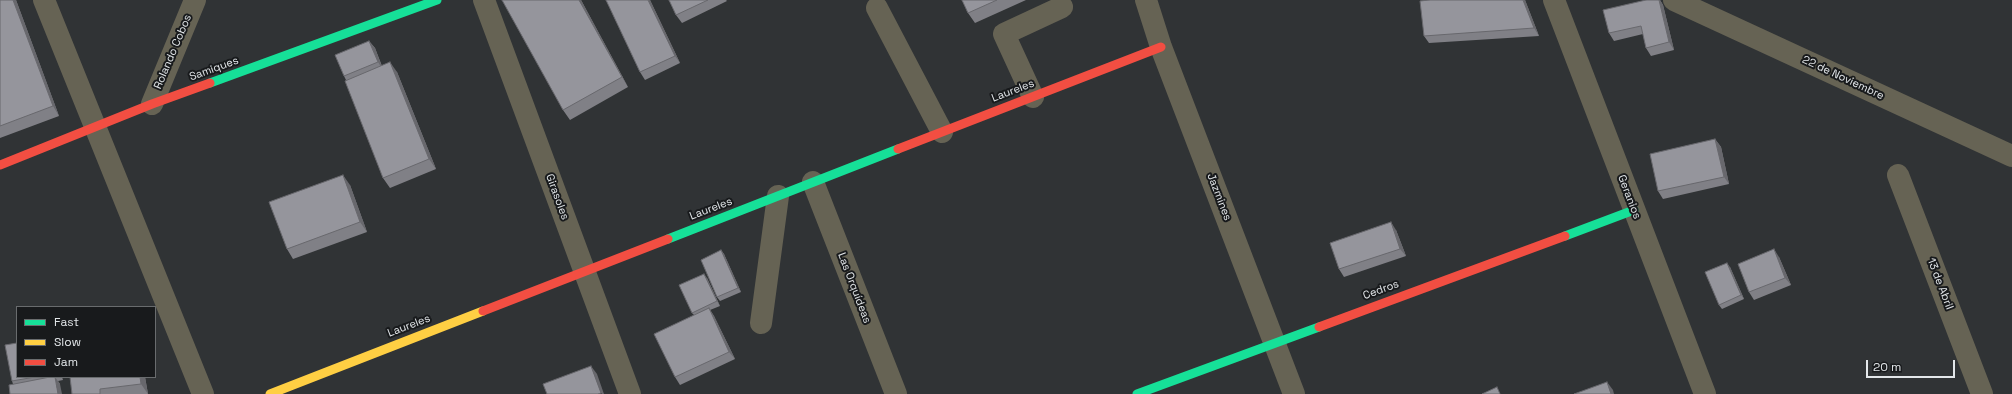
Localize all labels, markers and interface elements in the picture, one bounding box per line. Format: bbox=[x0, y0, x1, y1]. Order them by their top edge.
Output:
street label: Rolando Cobos bbox=[151, 13, 195, 91]
street label: 22 de Noviembre bbox=[1800, 53, 1886, 103]
street label: Samiques bbox=[188, 54, 240, 84]
street label: Laureles bbox=[990, 77, 1036, 105]
street label: Girasoles bbox=[543, 172, 571, 222]
street label: Jazmines bbox=[1204, 172, 1234, 222]
street label: Geranios bbox=[1615, 173, 1643, 221]
street label: Laureles bbox=[688, 195, 734, 223]
street label: Las Orquídeas bbox=[835, 251, 873, 325]
street label: 13 de Abril bbox=[1924, 256, 1956, 312]
street label: Cedros bbox=[1361, 277, 1401, 303]
legend bbox=[16, 306, 156, 378]
street label: Laureles bbox=[386, 312, 432, 340]
text: Fast bbox=[54, 314, 79, 330]
text: Slow bbox=[54, 334, 81, 350]
scale bar bbox=[1868, 352, 1957, 378]
text: Jam bbox=[54, 354, 78, 370]
text: 20 m bbox=[1873, 359, 1901, 375]

